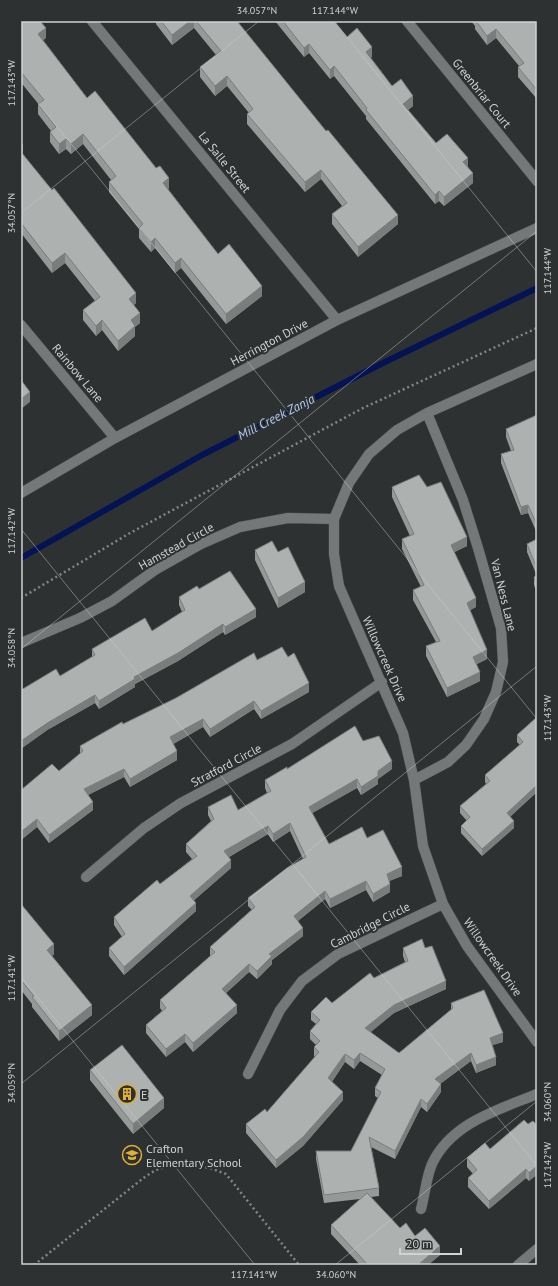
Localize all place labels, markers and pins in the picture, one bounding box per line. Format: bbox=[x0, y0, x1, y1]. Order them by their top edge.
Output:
building icon: E bbox=[116, 1083, 138, 1105]
place label: E bbox=[141, 1087, 147, 1102]
place label: Crafton Elementary School bbox=[146, 1141, 242, 1170]
school or university icon: Crafton Elementary School bbox=[121, 1144, 143, 1166]

